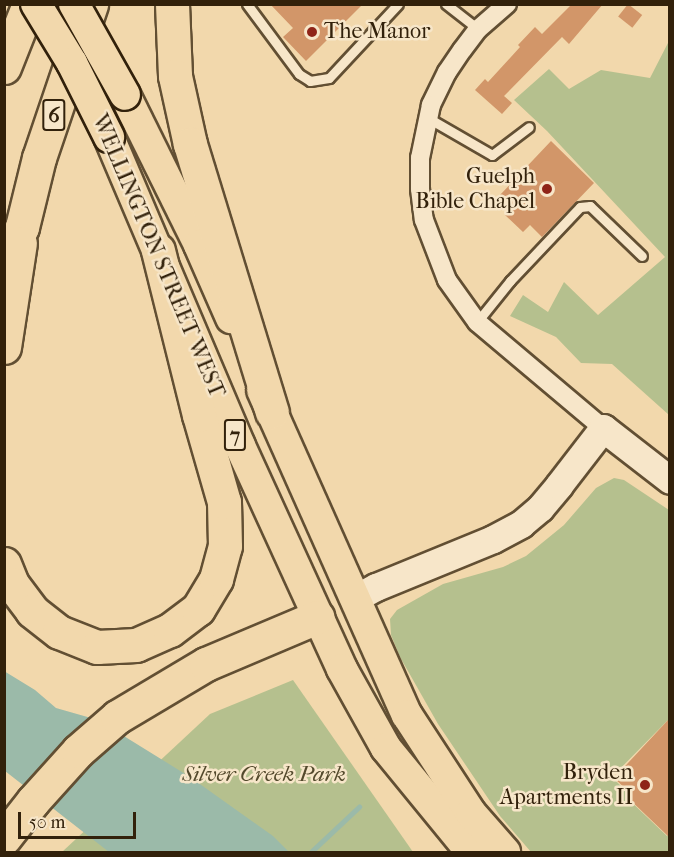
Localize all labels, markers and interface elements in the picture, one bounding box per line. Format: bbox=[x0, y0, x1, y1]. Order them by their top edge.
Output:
place label: The Manor bbox=[324, 19, 430, 45]
marker: The Manor bbox=[305, 25, 319, 39]
road number: 6 bbox=[42, 97, 66, 133]
street label: WELLINGTON STREET WEST bbox=[86, 110, 230, 402]
place label: Guelph Bible Chapel bbox=[415, 163, 535, 214]
marker: Guelph Bible Chapel bbox=[540, 182, 554, 196]
road number: 7 bbox=[223, 417, 247, 453]
place label: Bryden Apartments II bbox=[500, 759, 633, 810]
park label: Silver Creek Park bbox=[182, 762, 346, 788]
marker: Bryden Apartments II bbox=[638, 778, 652, 792]
scale bar bbox=[21, 800, 140, 838]
text: 50 m bbox=[29, 812, 65, 833]

